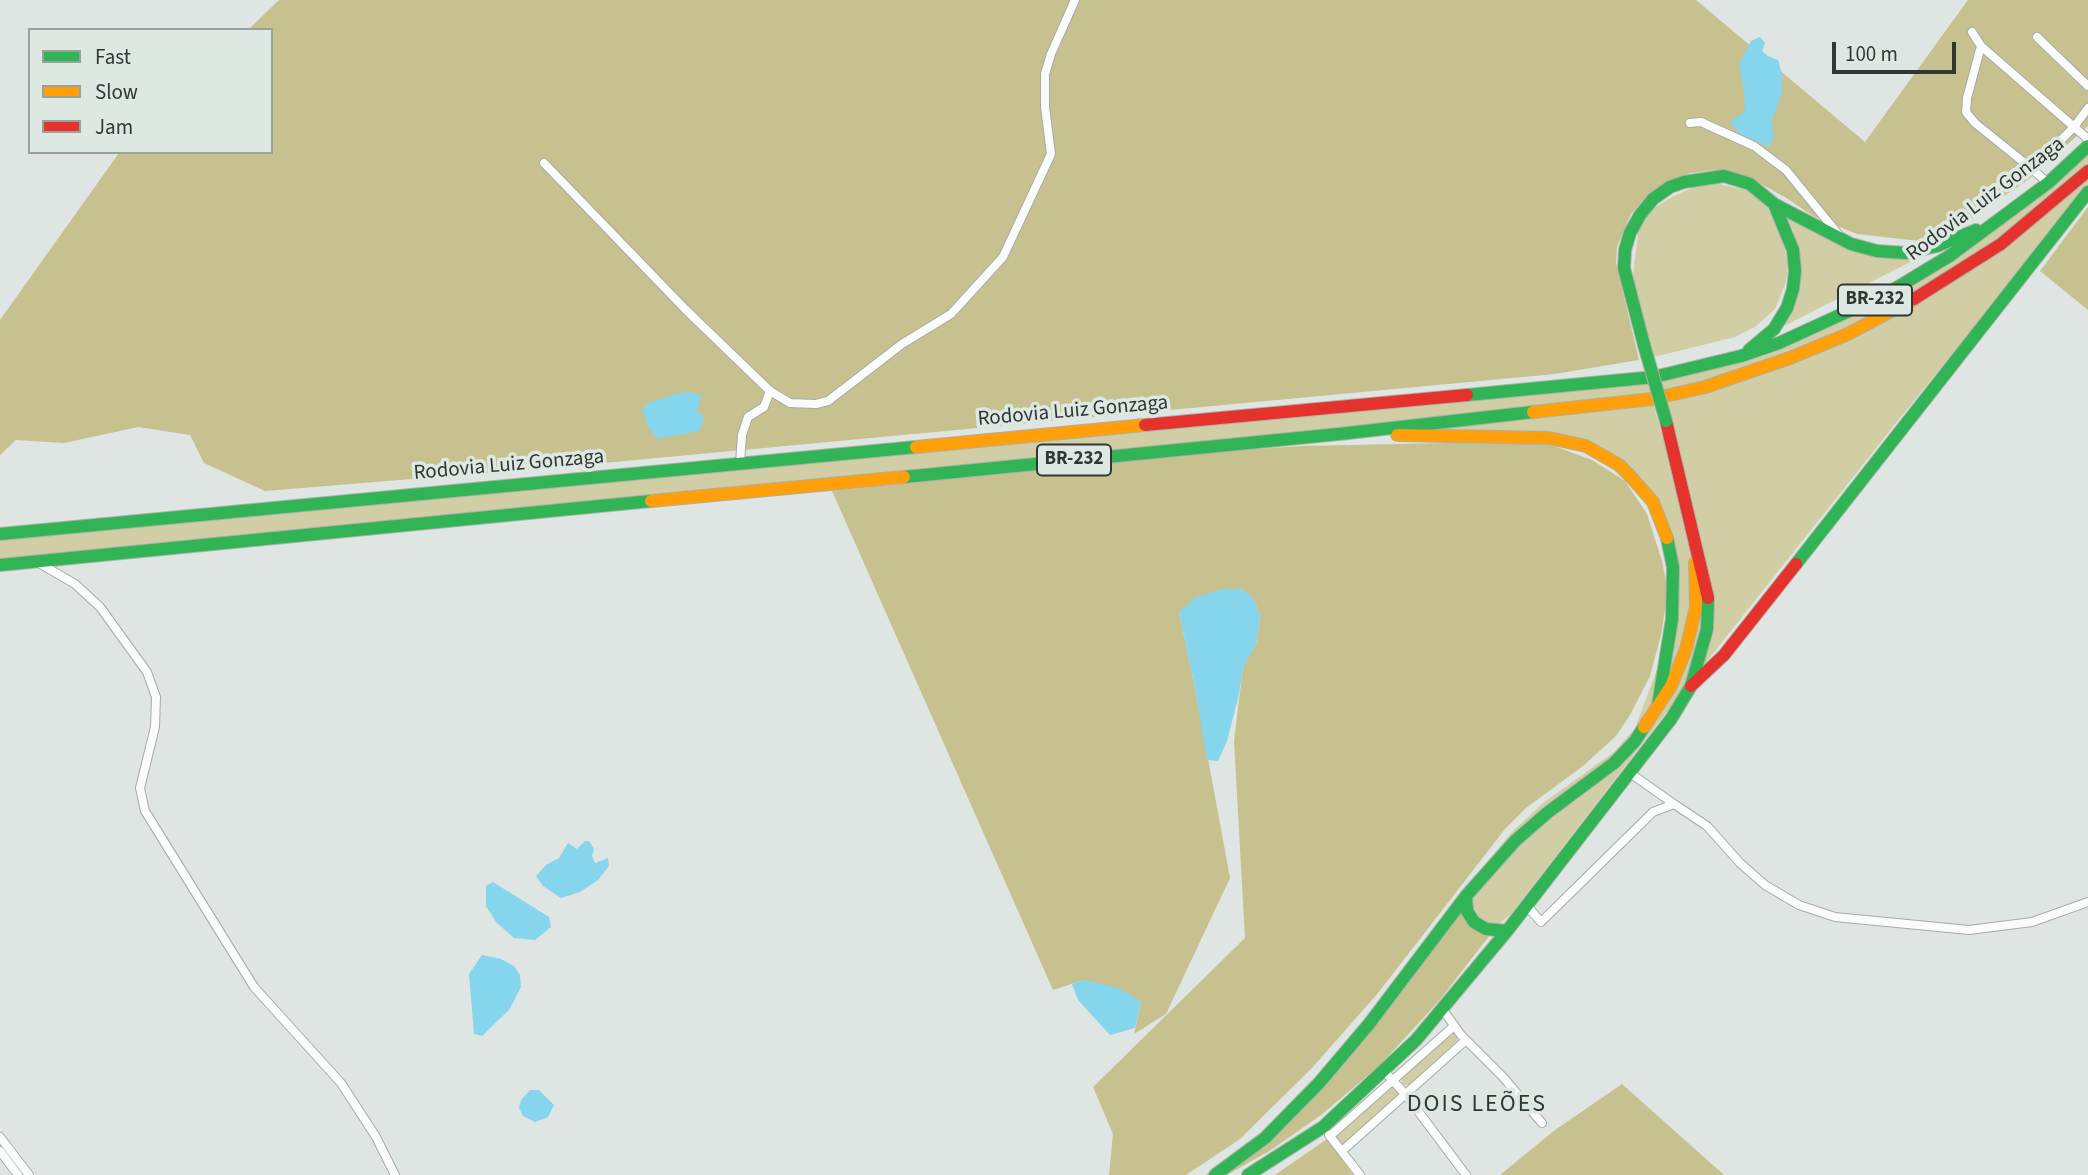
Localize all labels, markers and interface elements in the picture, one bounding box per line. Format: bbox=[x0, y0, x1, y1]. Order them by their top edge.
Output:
legend bbox=[28, 28, 273, 154]
scale bar bbox=[1836, 28, 1960, 72]
text: 100 m bbox=[1845, 39, 1898, 69]
text: Fast bbox=[95, 42, 131, 72]
text: Slow bbox=[95, 77, 138, 107]
text: Jam bbox=[95, 112, 133, 142]
street label: Rodovia Luiz Gonzaga bbox=[1902, 132, 2070, 268]
road number: BR-232 bbox=[1838, 284, 1912, 316]
street label: Rodovia Luiz Gonzaga bbox=[977, 391, 1169, 433]
road number: BR-232 bbox=[1037, 444, 1111, 475]
street label: Rodovia Luiz Gonzaga bbox=[413, 445, 605, 487]
district label: DOIS LEÕES bbox=[1408, 1092, 1546, 1120]

